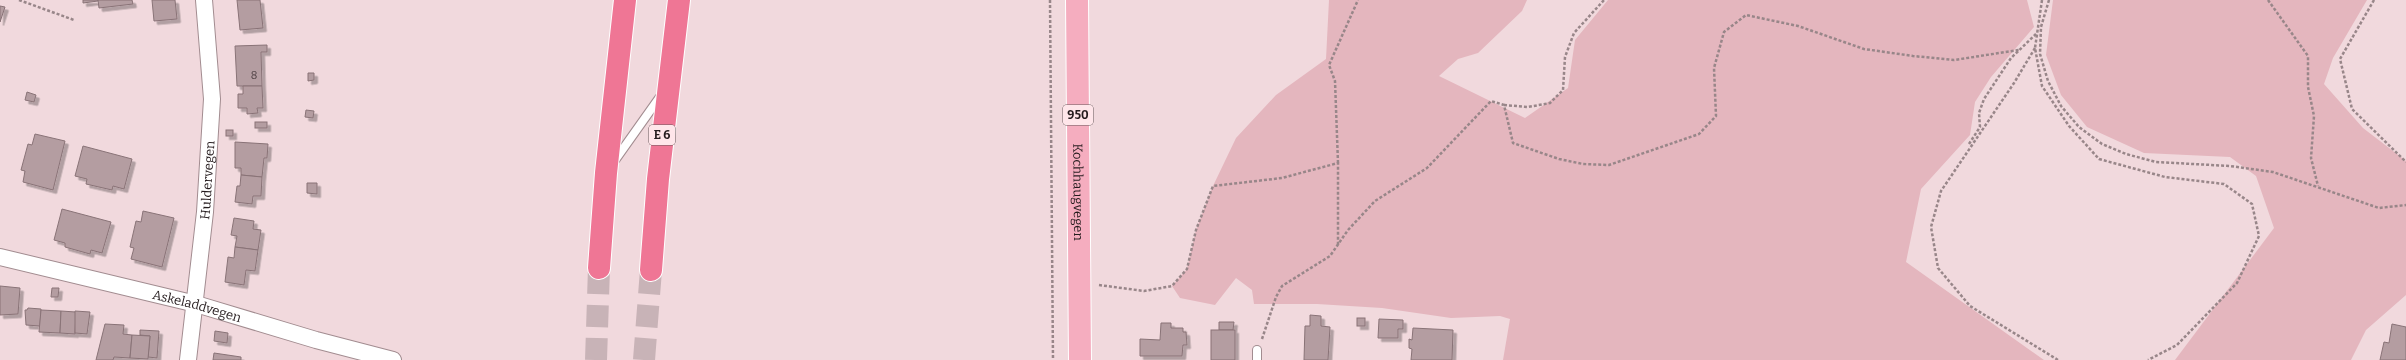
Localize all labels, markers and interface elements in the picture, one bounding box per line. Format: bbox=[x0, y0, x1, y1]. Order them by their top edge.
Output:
house number: 8 bbox=[251, 69, 257, 82]
road number: 950 bbox=[1063, 105, 1093, 125]
road number: E 6 bbox=[649, 125, 675, 145]
street label: Huldervegen bbox=[197, 139, 217, 220]
street label: Kochhaugvegen bbox=[1071, 143, 1087, 241]
street label: Askeladdvegen bbox=[151, 286, 244, 325]

